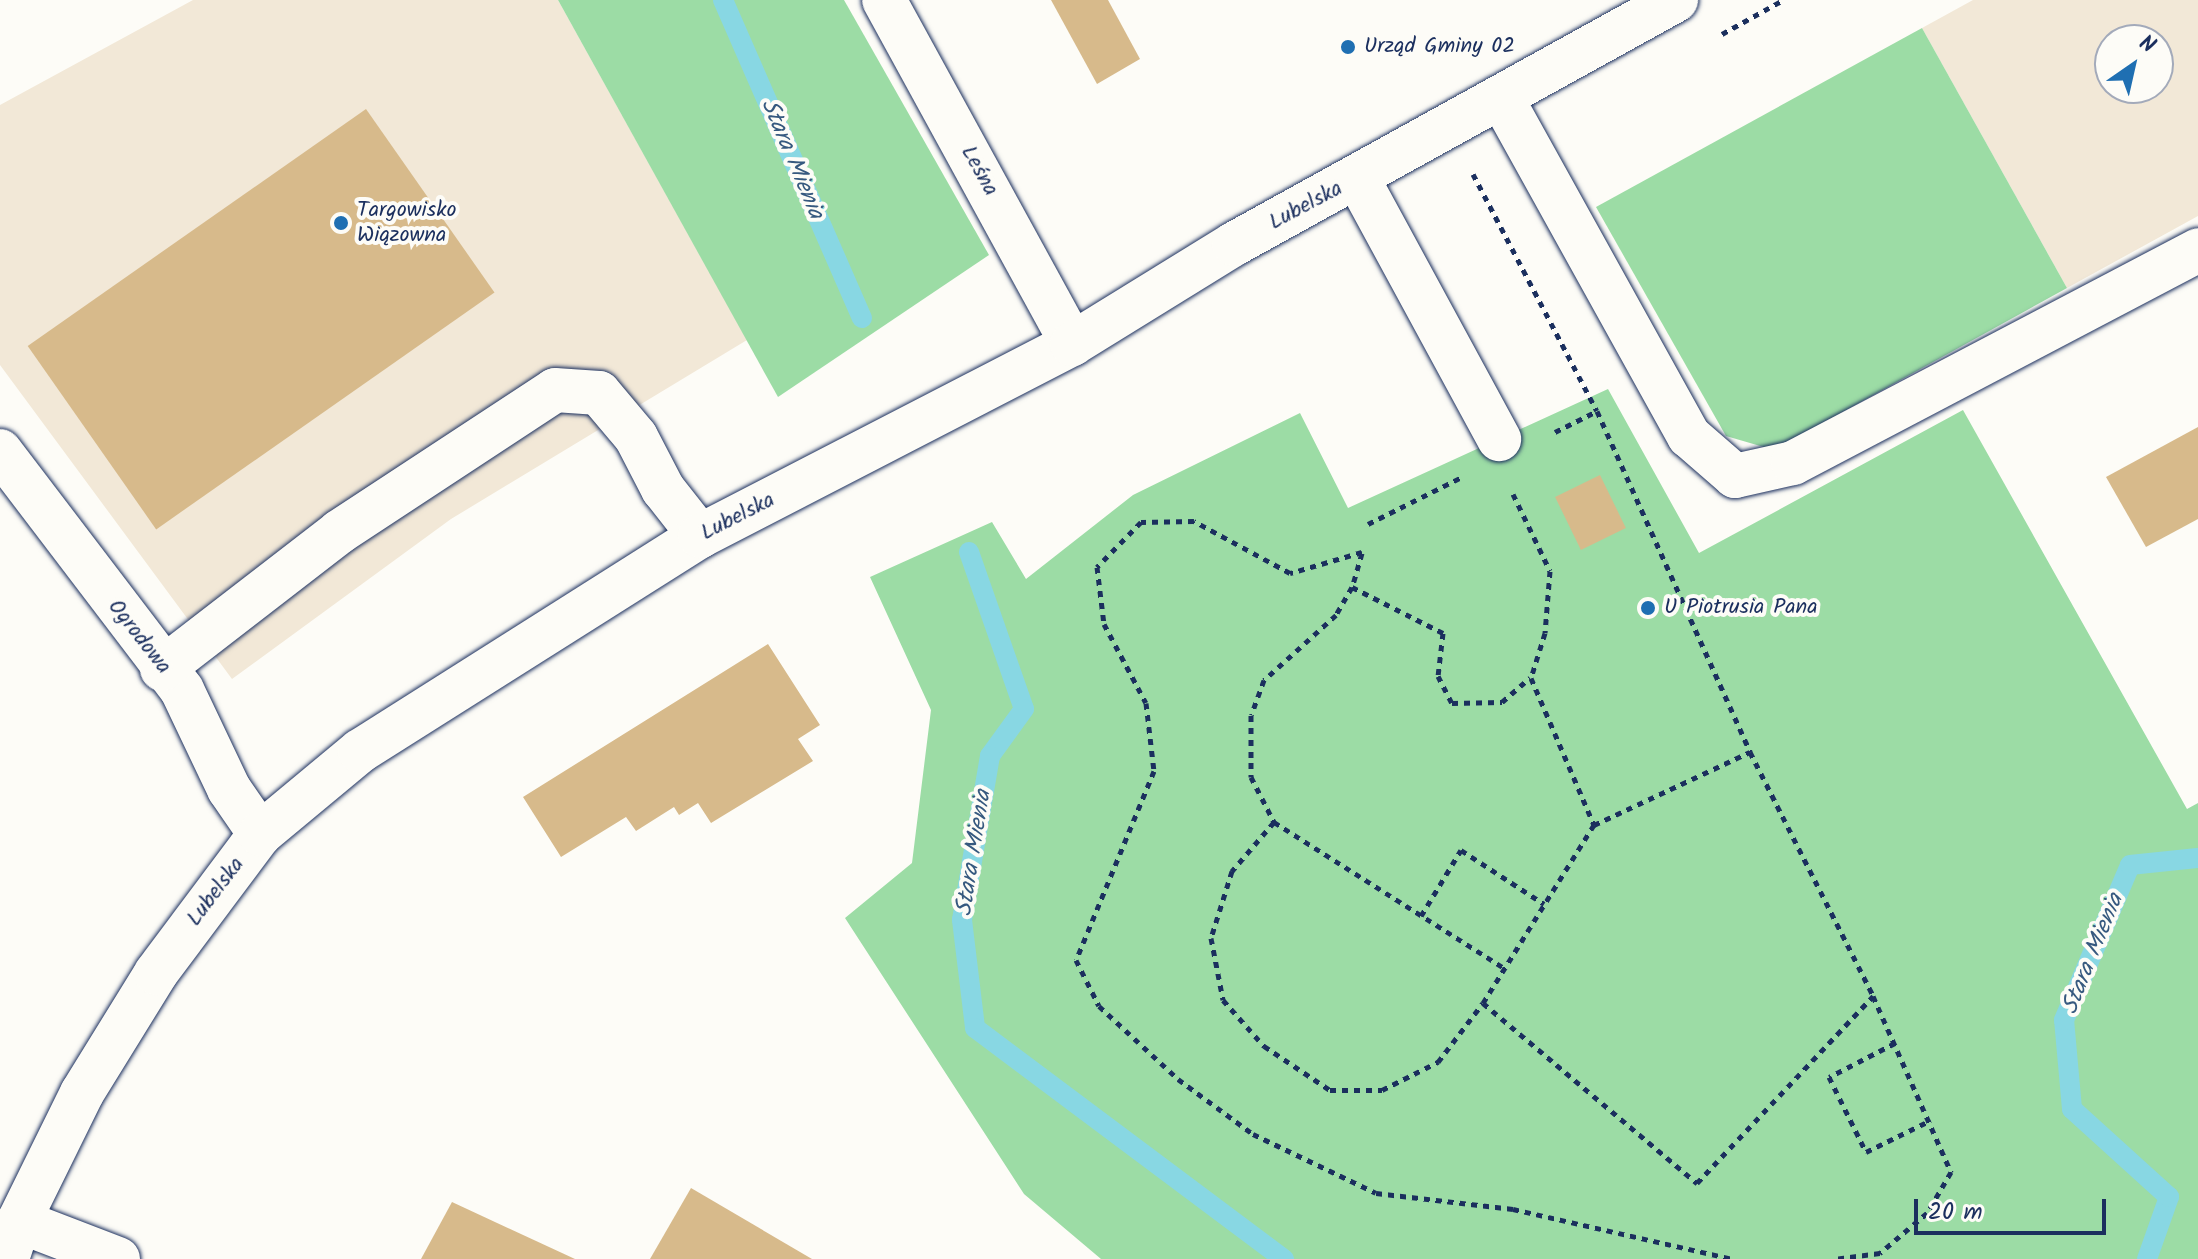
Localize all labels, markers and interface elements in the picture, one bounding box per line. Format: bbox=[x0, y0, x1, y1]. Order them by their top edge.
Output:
north arrow bbox=[2094, 24, 2174, 104]
text: N bbox=[2131, 27, 2162, 64]
place label: Urząd Gminy 02 bbox=[1364, 34, 1515, 60]
marker: Urząd Gminy 02 bbox=[1339, 38, 1357, 56]
water label: Stara Mienia bbox=[754, 95, 830, 223]
street label: Leśna bbox=[955, 141, 1003, 201]
street label: Lubelska bbox=[1265, 176, 1347, 236]
place label: Targowisko Wiązowna bbox=[357, 197, 456, 248]
marker: Targowisko Wiązowna bbox=[332, 214, 350, 232]
street label: Lubelska bbox=[697, 487, 779, 547]
street label: Ogrodowa bbox=[102, 594, 176, 680]
place label: U Piotrusia Pana bbox=[1664, 595, 1818, 621]
marker: U Piotrusia Pana bbox=[1639, 599, 1657, 617]
water label: Stara Mienia bbox=[950, 788, 998, 918]
street label: Lubelska bbox=[182, 852, 250, 932]
water label: Stara Mienia bbox=[2056, 890, 2130, 1018]
scale bar bbox=[1918, 1183, 2110, 1233]
text: 20 m bbox=[1928, 1193, 1983, 1232]

